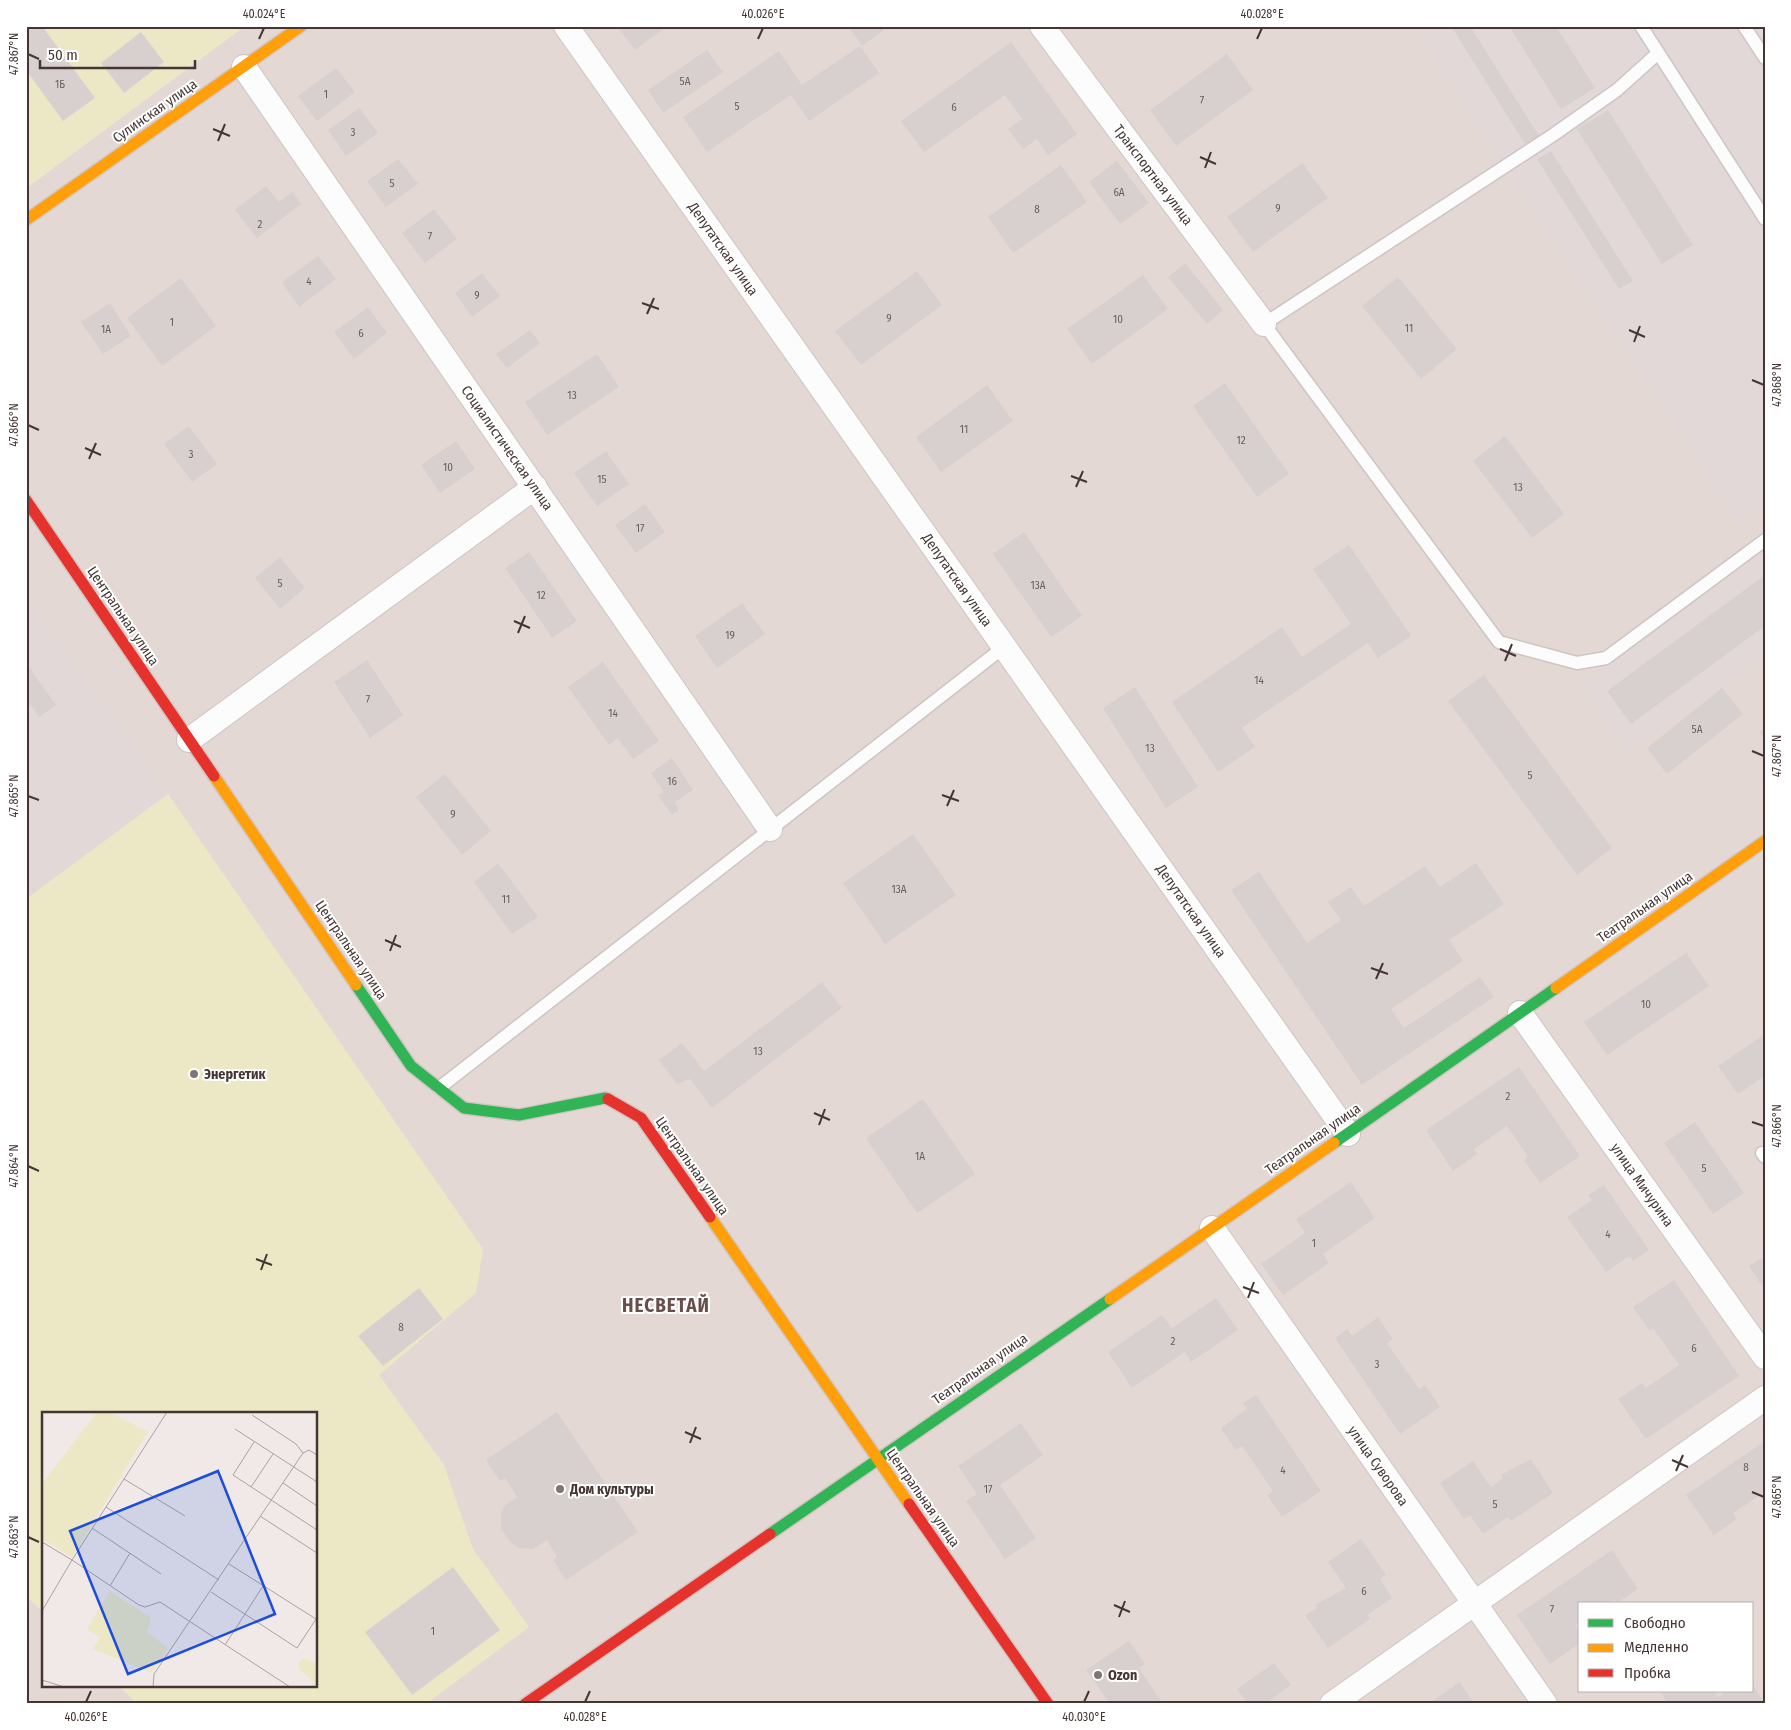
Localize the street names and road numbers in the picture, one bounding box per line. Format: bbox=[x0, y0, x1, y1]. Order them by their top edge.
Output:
street label: Сулинская улица bbox=[109, 76, 201, 146]
street label: Транспортная улица bbox=[1110, 121, 1196, 229]
street label: Депутатская улица bbox=[684, 198, 762, 299]
street label: Социалистическая улица bbox=[458, 382, 557, 514]
street label: Депутатская улица bbox=[918, 529, 996, 630]
street label: Центральная улица bbox=[84, 563, 163, 669]
street label: Депутатская улица bbox=[1152, 860, 1230, 961]
street label: Театральная улица bbox=[1594, 868, 1696, 946]
street label: Центральная улица bbox=[312, 897, 391, 1003]
street label: Театральная улица bbox=[1262, 1100, 1364, 1178]
street label: Центральная улица bbox=[652, 1114, 732, 1218]
street label: улица Мичурина bbox=[1607, 1140, 1677, 1230]
street label: Театральная улица bbox=[929, 1330, 1031, 1408]
street label: улица Суворова bbox=[1344, 1423, 1412, 1509]
street label: Центральная улица bbox=[883, 1446, 963, 1550]

